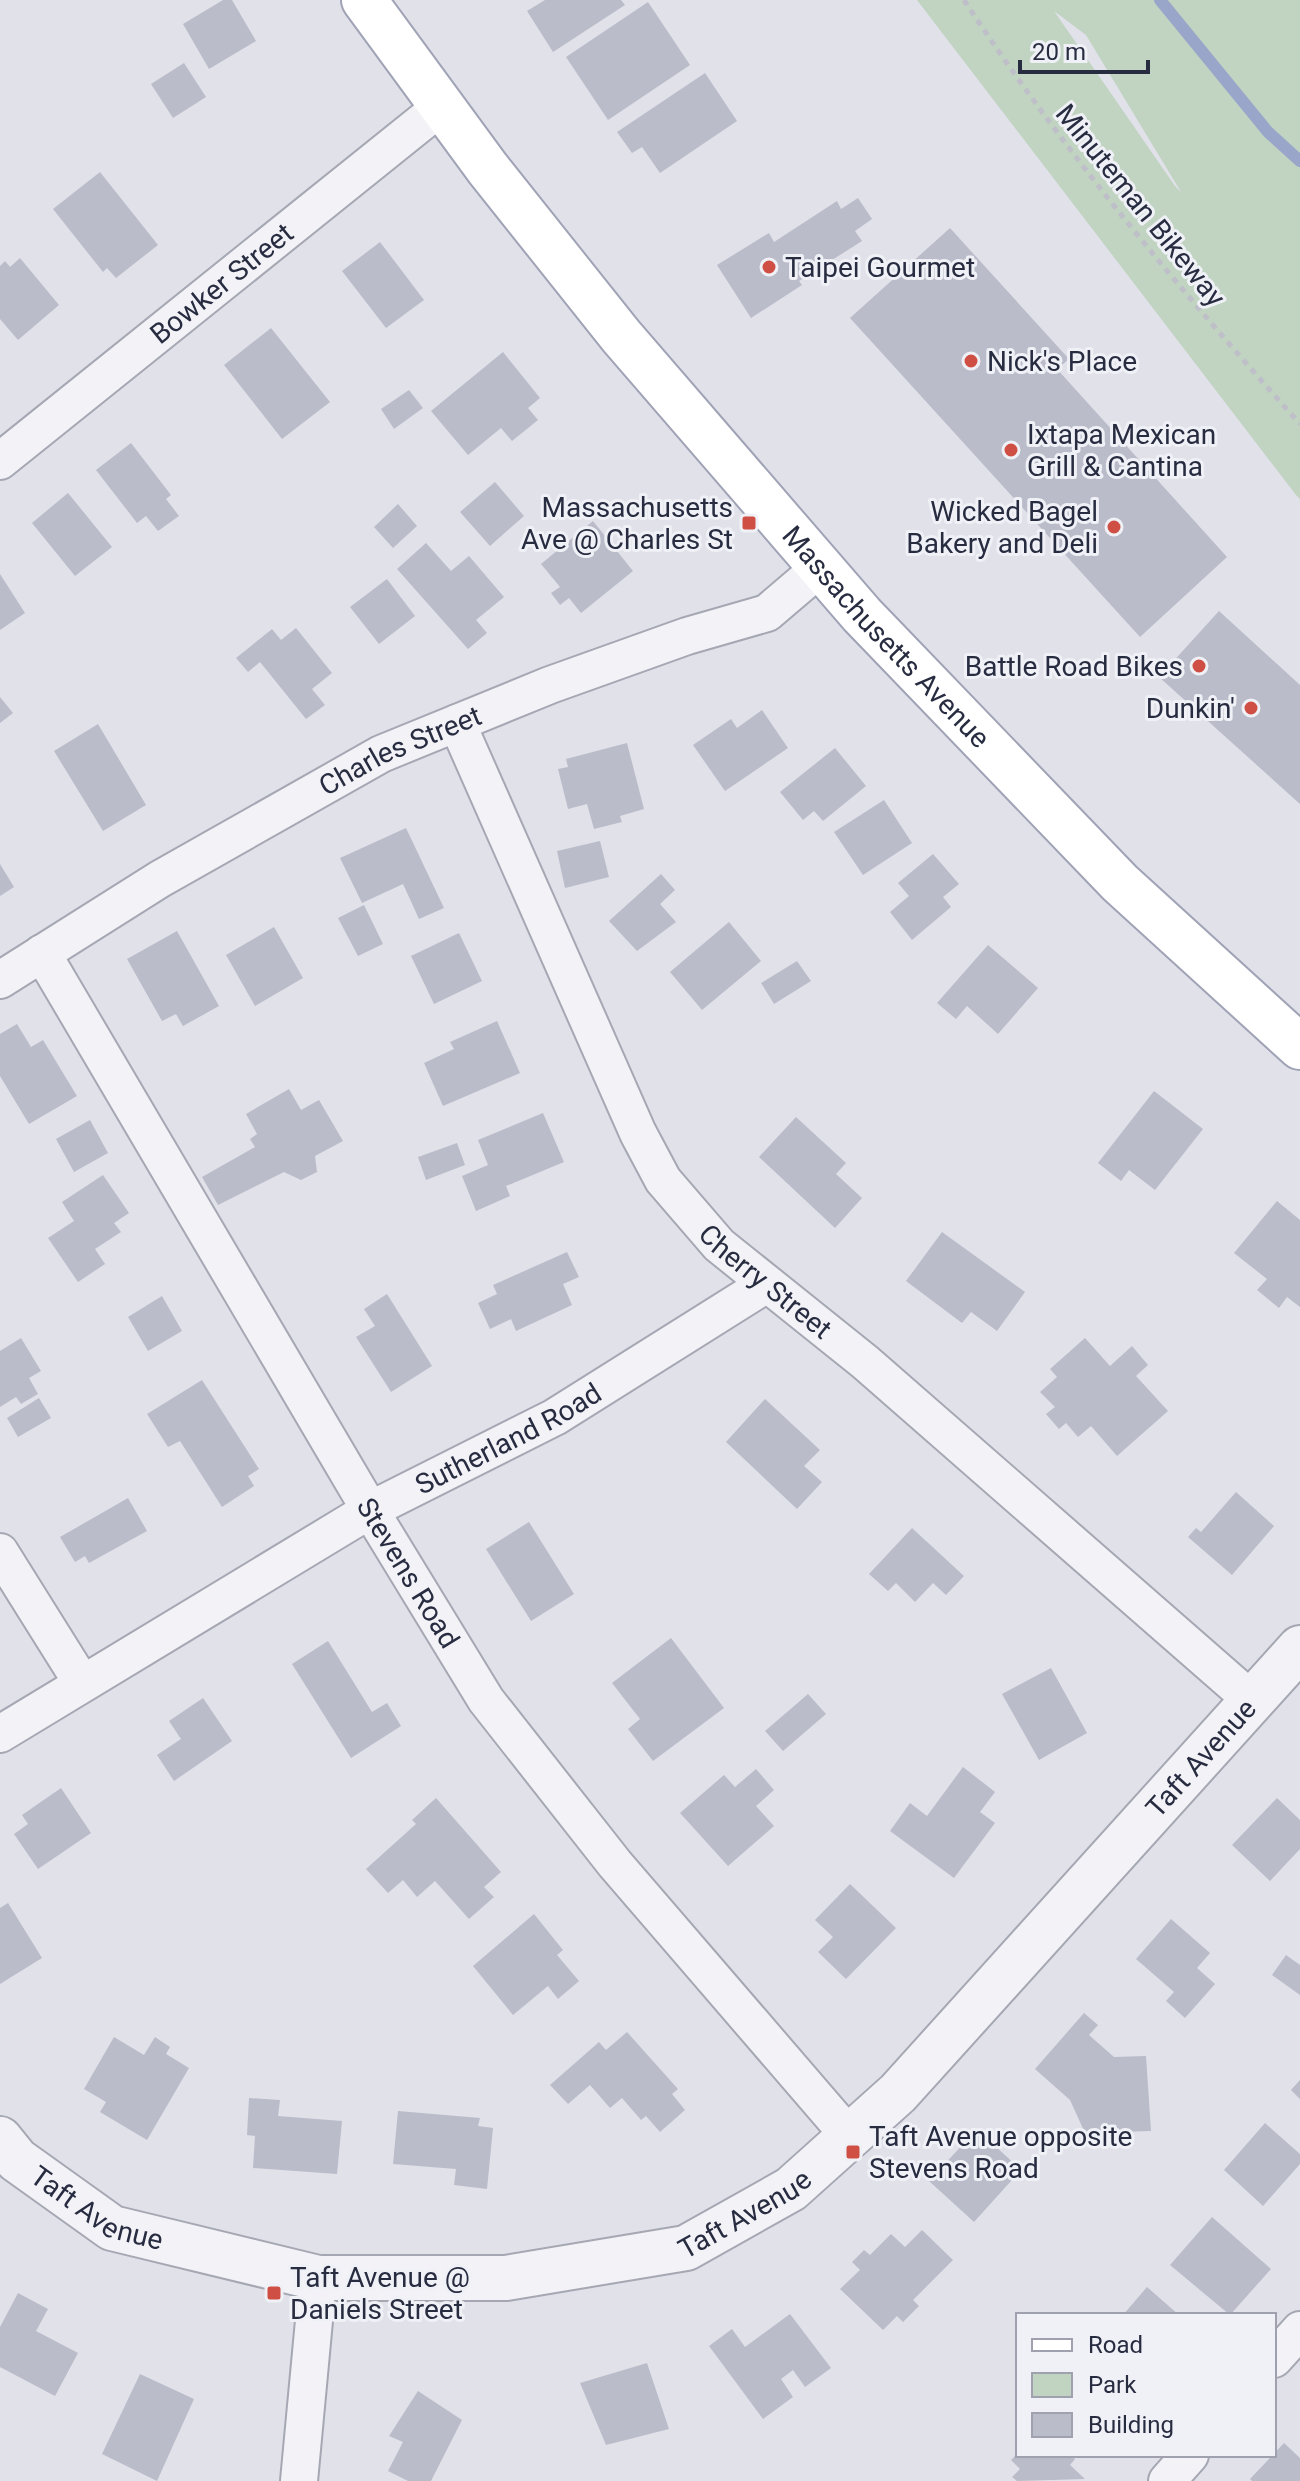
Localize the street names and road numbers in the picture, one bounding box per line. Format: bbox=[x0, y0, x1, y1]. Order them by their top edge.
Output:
street label: Minuteman Bikeway bbox=[1049, 98, 1232, 313]
street label: Bowker Street bbox=[144, 216, 300, 351]
street label: Massachusetts Avenue bbox=[775, 519, 996, 754]
street label: Charles Street bbox=[313, 699, 486, 803]
street label: Cherry Street bbox=[692, 1218, 838, 1346]
street label: Sutherland Road bbox=[410, 1376, 607, 1502]
street label: Stevens Road bbox=[350, 1492, 466, 1654]
street label: Taft Avenue bbox=[1139, 1692, 1263, 1824]
street label: Taft Avenue bbox=[24, 2159, 166, 2257]
street label: Taft Avenue bbox=[673, 2163, 818, 2266]

